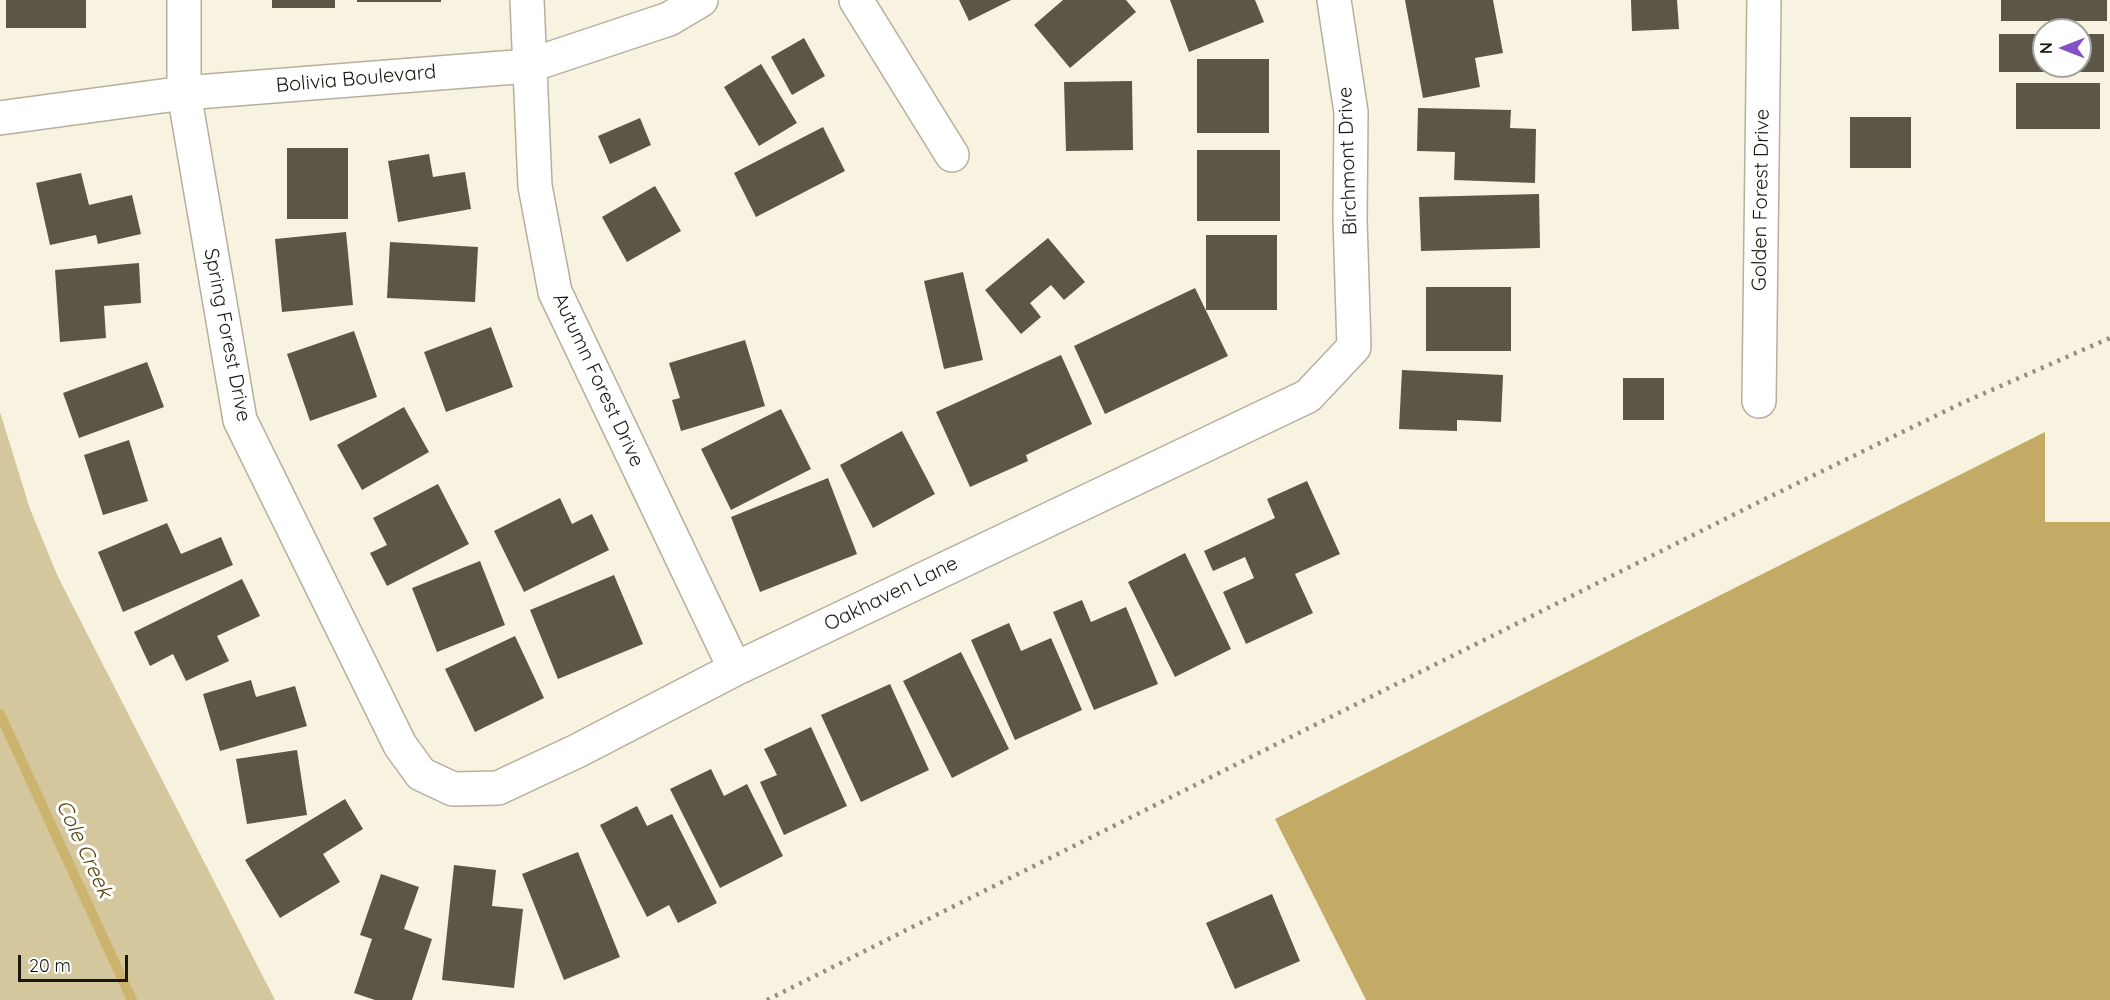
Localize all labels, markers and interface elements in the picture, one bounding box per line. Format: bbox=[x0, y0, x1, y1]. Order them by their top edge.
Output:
north arrow bbox=[2032, 18, 2092, 78]
text: N bbox=[2036, 42, 2056, 54]
street label: Bolivia Boulevard bbox=[275, 60, 437, 98]
street label: Birchmont Drive bbox=[1333, 86, 1363, 236]
street label: Golden Forest Drive bbox=[1747, 109, 1775, 291]
street label: Spring Forest Drive bbox=[198, 246, 256, 424]
street label: Autumn Forest Drive bbox=[547, 289, 649, 471]
street label: Oakhaven Lane bbox=[820, 551, 962, 637]
water label: Cole Creek bbox=[50, 796, 118, 902]
scale bar bbox=[21, 943, 130, 981]
text: 20 m bbox=[29, 954, 71, 977]

